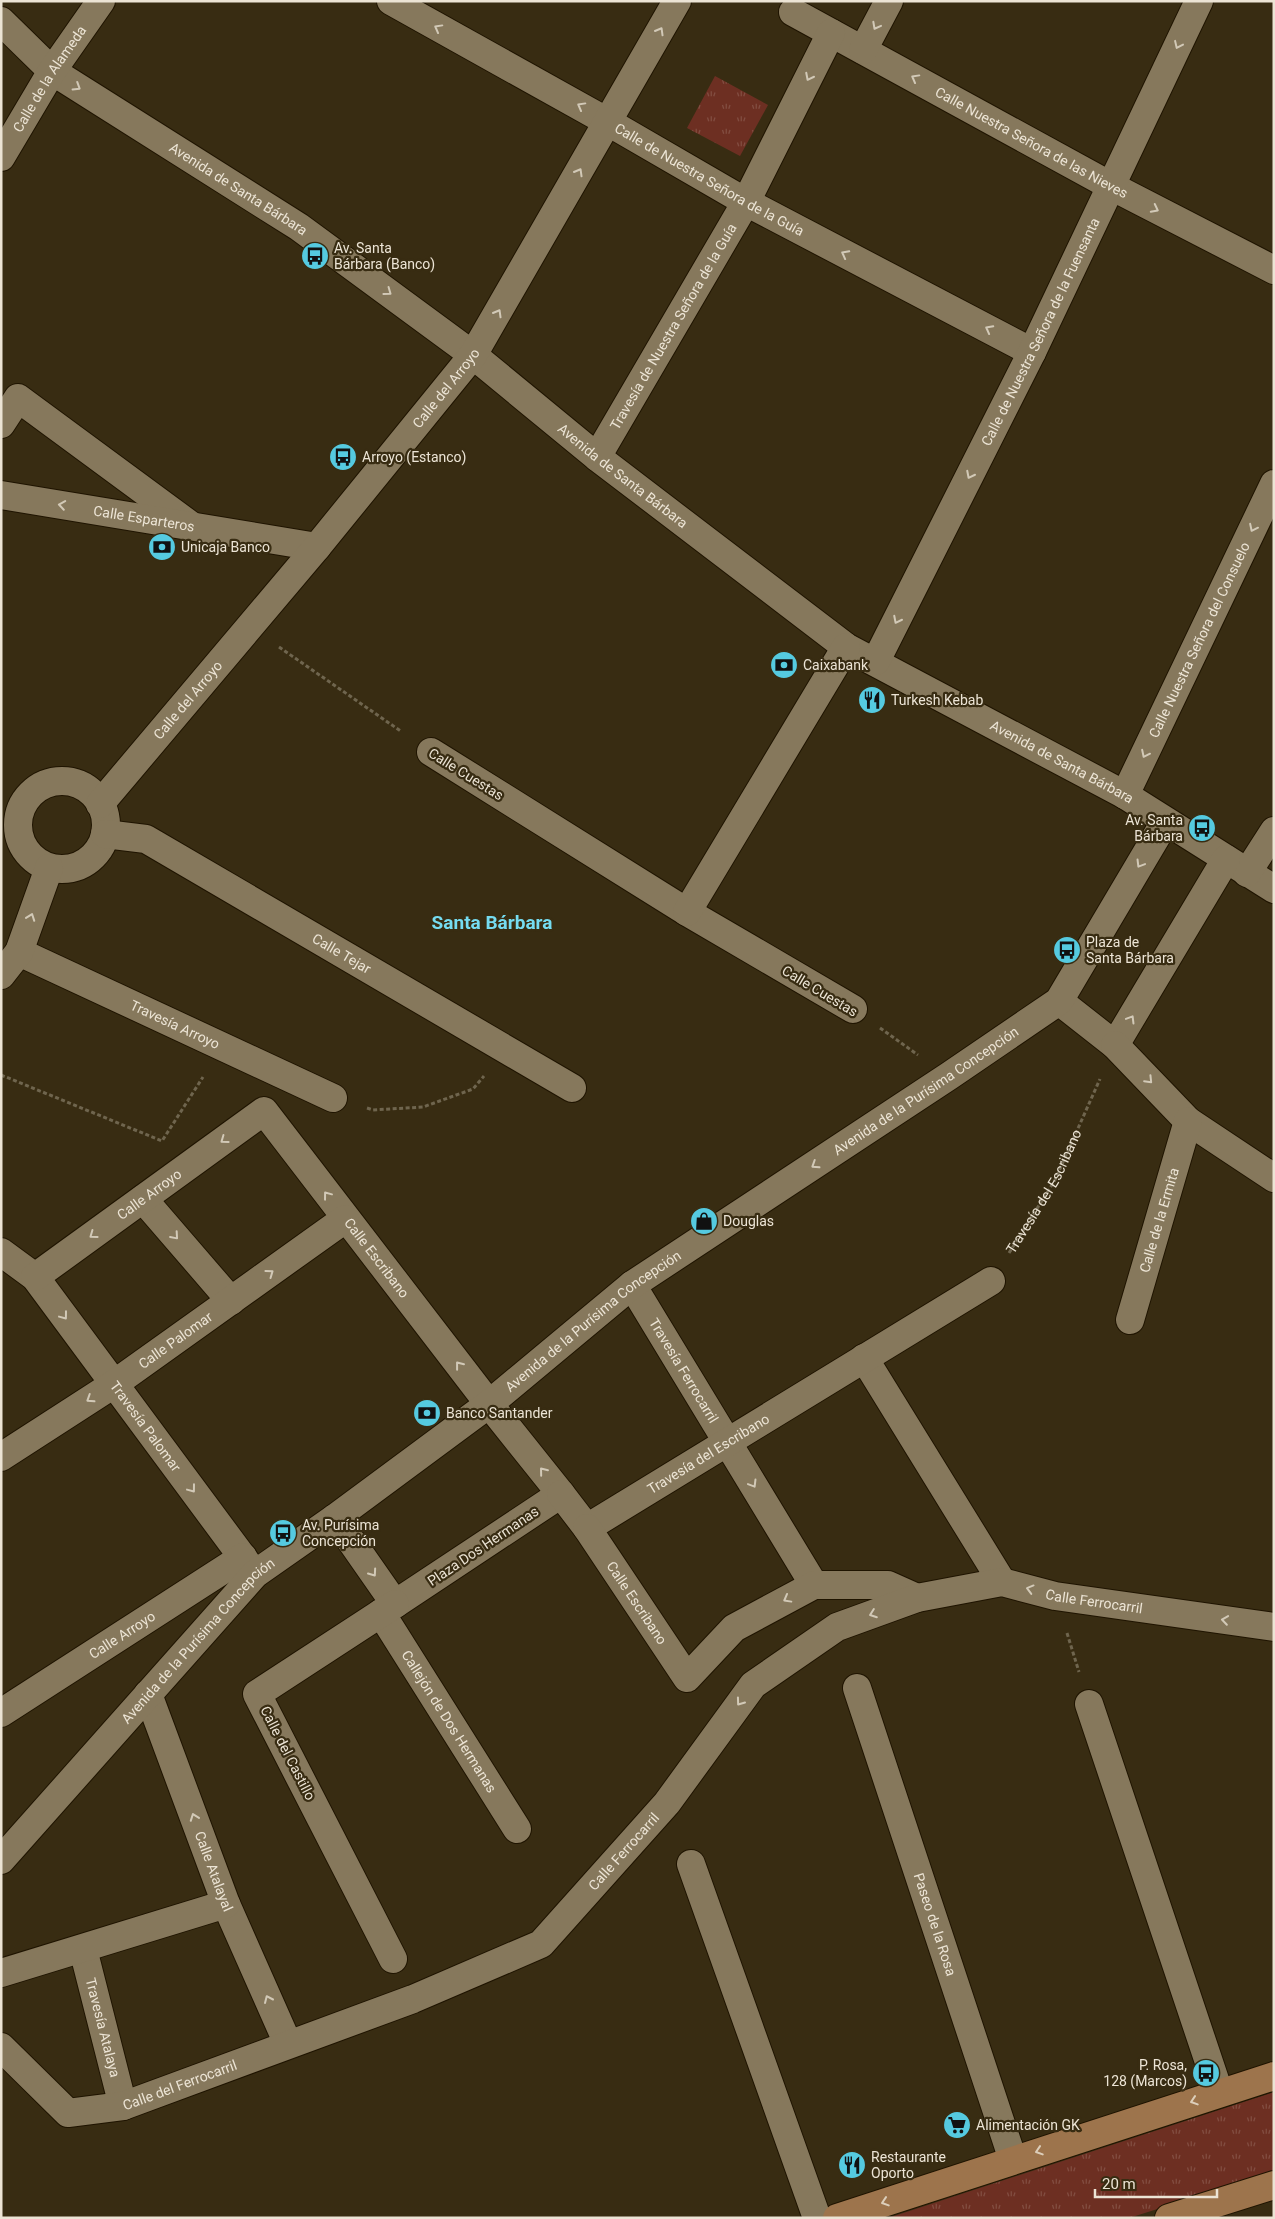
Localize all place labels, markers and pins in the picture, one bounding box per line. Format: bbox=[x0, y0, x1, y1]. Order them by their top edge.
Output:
place label: Av. Santa Bárbara (Banco) bbox=[334, 240, 435, 273]
bus stop icon: Av. Santa Bárbara (Banco) bbox=[300, 241, 330, 271]
bus stop icon: Arroyo (Estanco) bbox=[328, 442, 358, 472]
place label: Arroyo (Estanco) bbox=[362, 449, 466, 466]
bank icon: Unicaja Banco bbox=[147, 532, 177, 562]
place label: Unicaja Banco bbox=[181, 539, 270, 555]
bank icon: Caixabank bbox=[769, 650, 799, 680]
place label: Caixabank bbox=[803, 657, 869, 673]
restaurant icon: Turkesh Kebab bbox=[857, 685, 887, 715]
place label: Turkesh Kebab bbox=[891, 692, 983, 708]
place label: Av. Santa Bárbara bbox=[1125, 812, 1183, 844]
bus stop icon: Av. Santa Bárbara bbox=[1187, 813, 1217, 843]
place label: Plaza de Santa Bárbara bbox=[1086, 934, 1174, 966]
bus stop icon: Plaza de Santa Bárbara bbox=[1052, 935, 1082, 965]
shop icon: Douglas bbox=[689, 1206, 719, 1236]
place label: Douglas bbox=[723, 1213, 774, 1229]
bank icon: Banco Santander bbox=[412, 1398, 442, 1428]
place label: Banco Santander bbox=[446, 1405, 553, 1421]
place label: Av. Purísima Concepción bbox=[302, 1517, 379, 1549]
bus stop icon: Av. Purísima Concepción bbox=[268, 1518, 298, 1548]
place label: P. Rosa, 128 (Marcos) bbox=[1103, 2057, 1187, 2090]
bus stop icon: P. Rosa, 128 (Marcos) bbox=[1191, 2058, 1221, 2088]
supermarket icon: Alimentación GK bbox=[942, 2110, 972, 2140]
place label: Alimentación GK bbox=[976, 2117, 1080, 2133]
place label: Restaurante Oporto bbox=[871, 2149, 946, 2181]
restaurant icon: Restaurante Oporto bbox=[837, 2150, 867, 2180]

